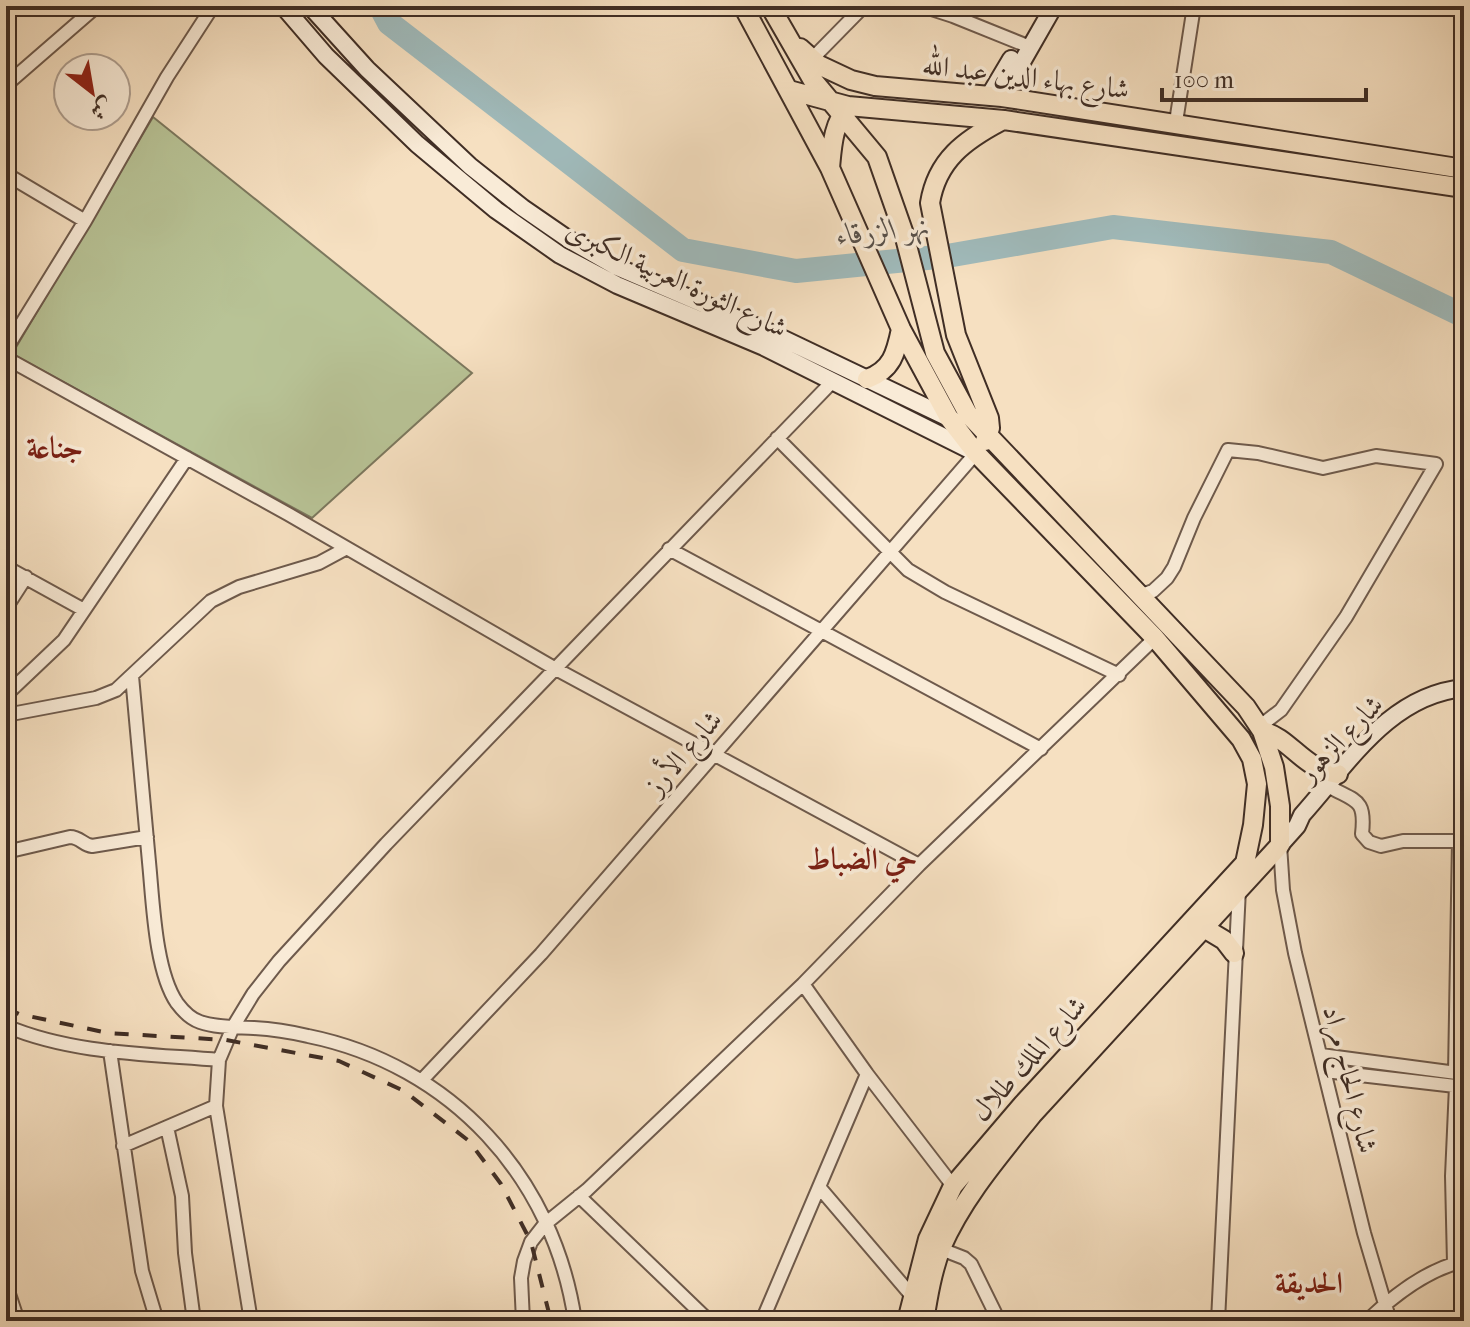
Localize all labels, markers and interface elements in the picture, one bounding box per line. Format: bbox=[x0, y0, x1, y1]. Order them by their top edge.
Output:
street label: شارع بهاء الدين عبد الله bbox=[920, 42, 1132, 113]
north arrow bbox=[52, 52, 132, 132]
scale bar bbox=[1162, 52, 1366, 102]
text: 100 m bbox=[1174, 66, 1234, 94]
text: ش bbox=[86, 92, 118, 125]
water label: نهر الزرقاء bbox=[835, 208, 932, 254]
street label: شارع الثورة العربية الكبرى bbox=[558, 213, 793, 351]
district label: جناعة bbox=[27, 431, 83, 466]
street label: شارع الزهور bbox=[1289, 688, 1395, 796]
street label: شارع الأرز bbox=[634, 702, 734, 808]
district label: حي الضباط bbox=[807, 842, 917, 884]
street label: شارع الملك طلال bbox=[964, 989, 1098, 1132]
street label: شارع الحاج مراد bbox=[1308, 1002, 1385, 1158]
district label: الحديقة bbox=[1275, 1266, 1343, 1301]

